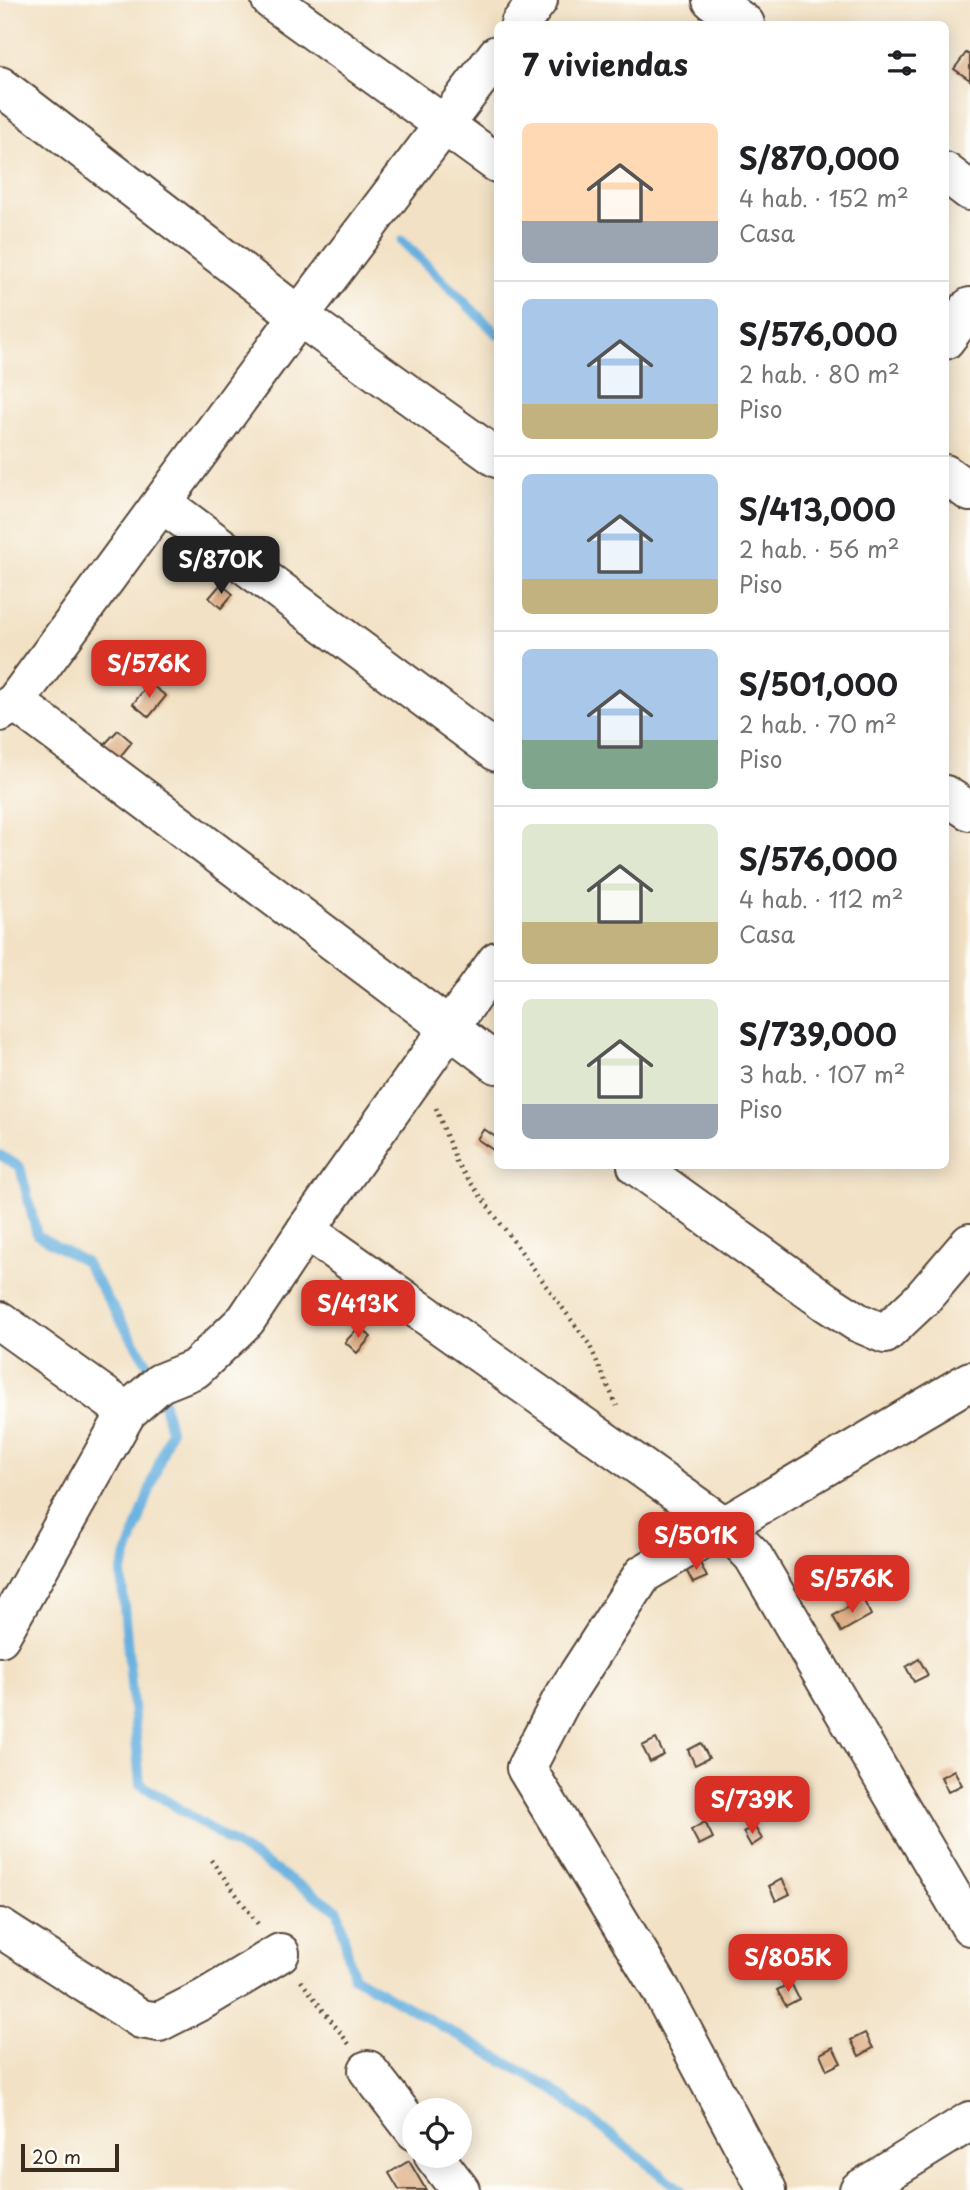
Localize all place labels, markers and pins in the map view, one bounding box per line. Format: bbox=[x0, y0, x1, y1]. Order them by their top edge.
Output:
pin: S/870K bbox=[164, 536, 278, 596]
pin: S/576K bbox=[92, 640, 206, 700]
pin: S/413K bbox=[301, 1280, 415, 1340]
pin: S/501K bbox=[639, 1512, 753, 1572]
pin: S/576K bbox=[795, 1556, 909, 1615]
pin: S/739K bbox=[695, 1776, 809, 1836]
pin: S/805K bbox=[731, 1934, 845, 1994]

